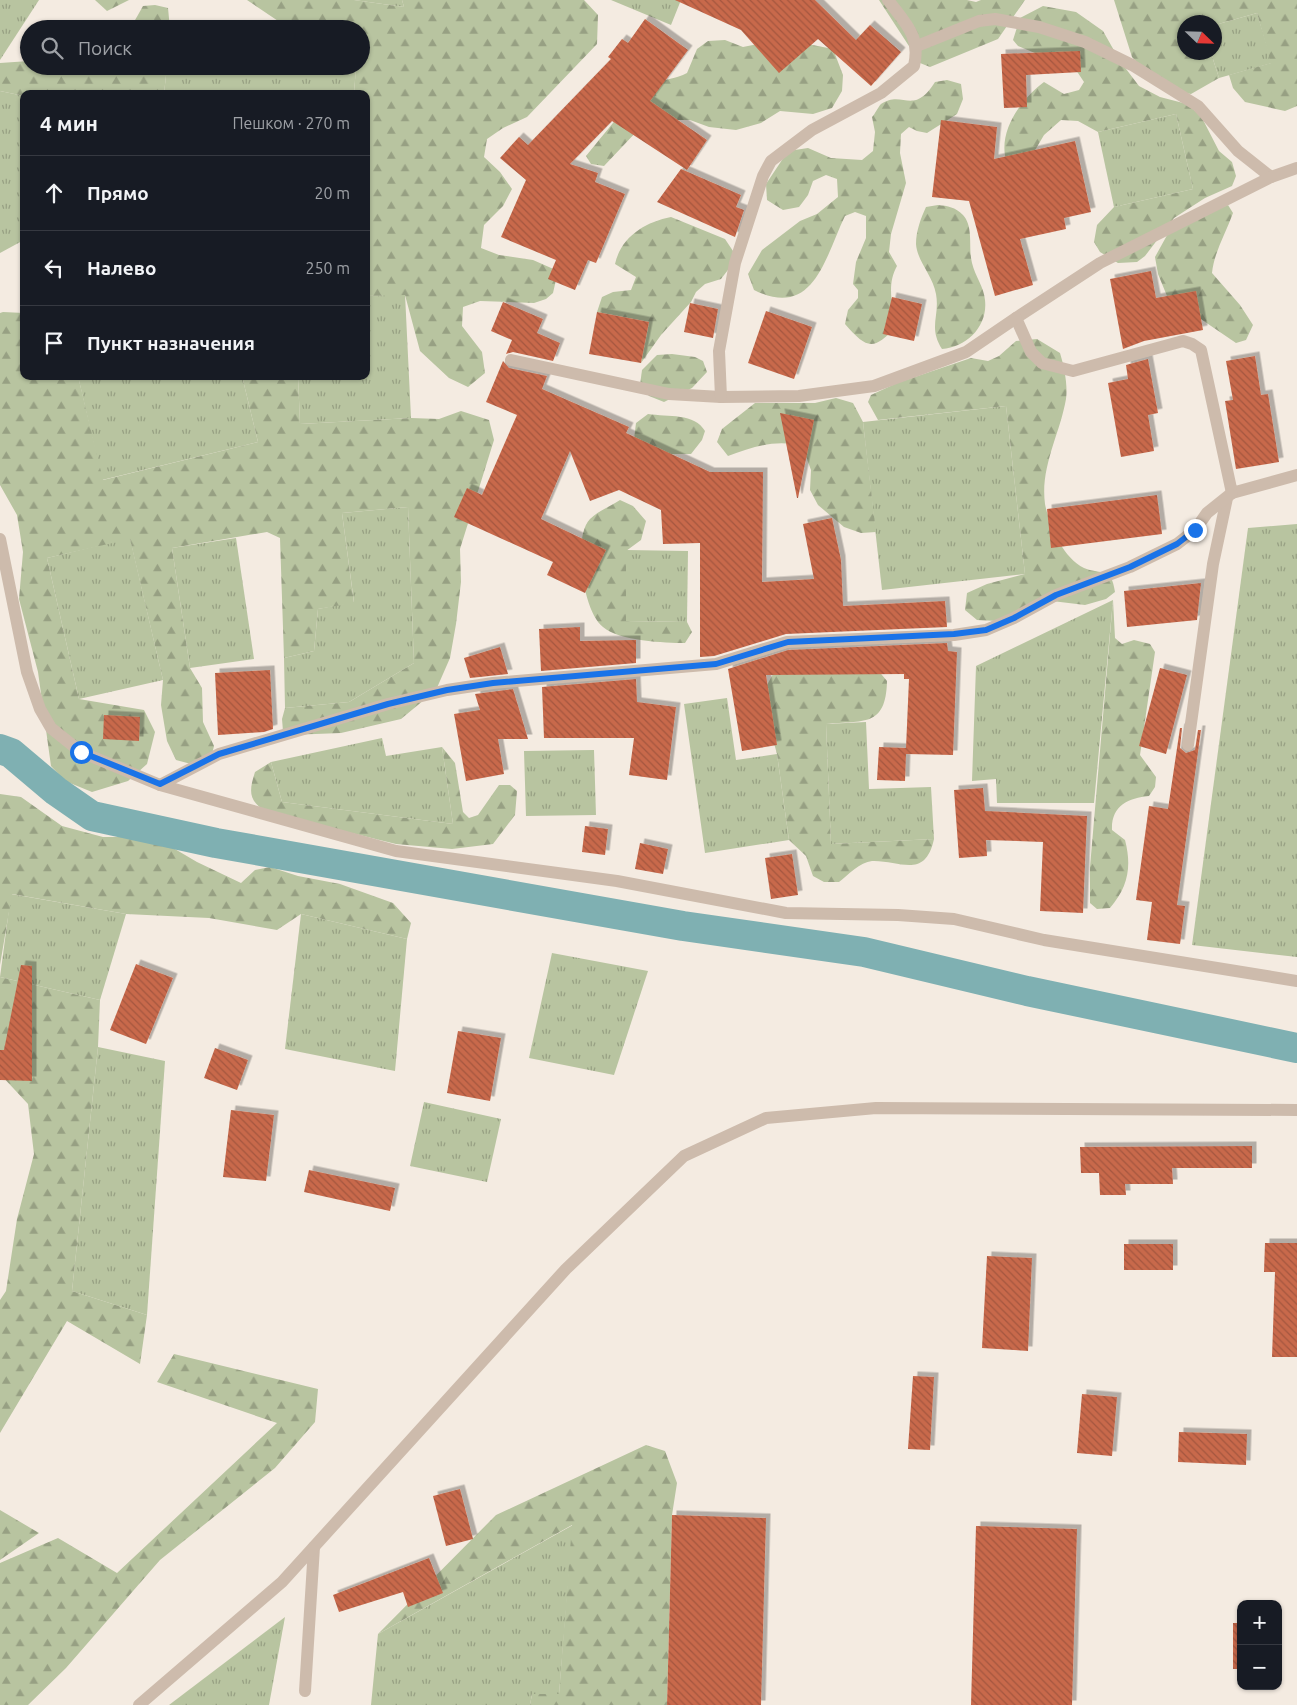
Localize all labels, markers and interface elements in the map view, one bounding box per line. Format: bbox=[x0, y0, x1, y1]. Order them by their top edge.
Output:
north arrow bbox=[1177, 15, 1222, 60]
search box bbox=[20, 20, 370, 75]
icon: search bbox=[38, 34, 66, 62]
text: Поиск bbox=[78, 37, 132, 59]
text: 4 мин bbox=[40, 111, 98, 135]
text: Пешком · 270 m bbox=[232, 114, 350, 132]
icon: ahead bbox=[40, 179, 68, 207]
text: Прямо bbox=[87, 182, 149, 204]
text: 20 m bbox=[314, 184, 350, 202]
icon: left bbox=[40, 254, 68, 282]
text: Налево bbox=[87, 257, 156, 279]
text: 250 m bbox=[305, 259, 350, 277]
icon: arrive bbox=[40, 329, 68, 357]
text: Пункт назначения bbox=[87, 332, 255, 354]
route end bbox=[1184, 519, 1207, 542]
route start bbox=[70, 741, 93, 764]
map controls bbox=[1237, 1600, 1282, 1690]
button: + bbox=[1237, 1600, 1282, 1645]
button: − bbox=[1237, 1645, 1282, 1690]

